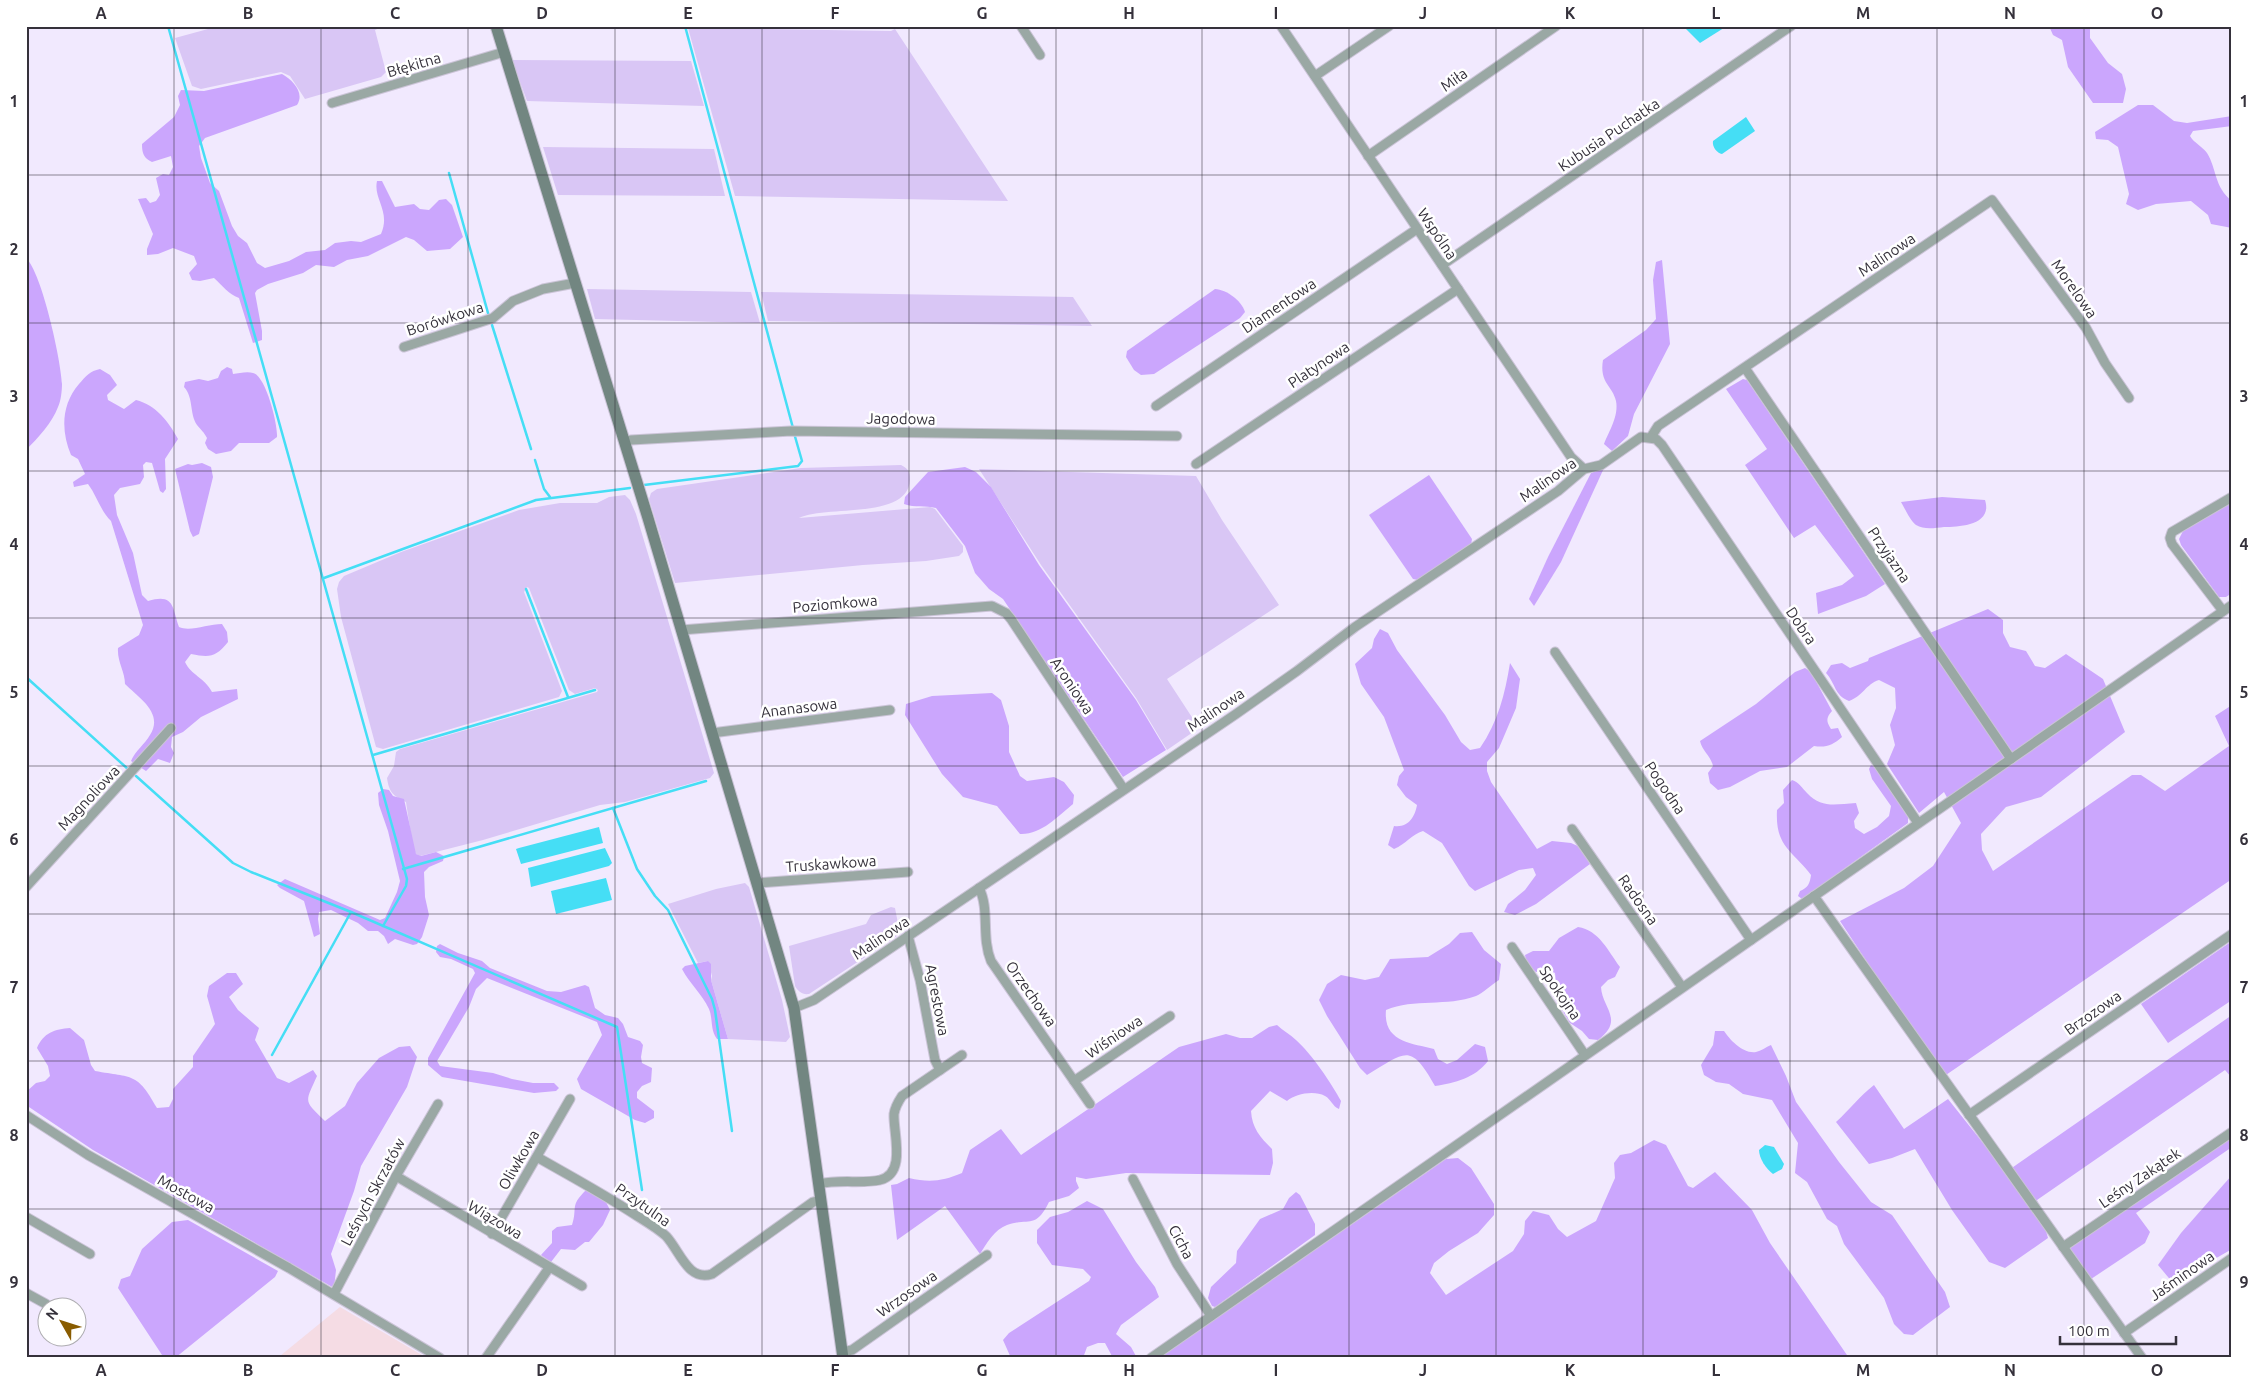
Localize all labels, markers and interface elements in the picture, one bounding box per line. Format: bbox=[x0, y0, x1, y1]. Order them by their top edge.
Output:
text: A bbox=[95, 4, 107, 22]
text: B bbox=[243, 4, 253, 22]
text: C bbox=[390, 4, 400, 22]
text: D bbox=[536, 4, 548, 22]
text: E bbox=[683, 4, 693, 22]
text: F bbox=[831, 4, 840, 22]
text: G bbox=[976, 4, 988, 22]
text: H bbox=[1123, 4, 1135, 22]
text: I bbox=[1274, 4, 1278, 22]
text: J bbox=[1419, 4, 1427, 22]
text: K bbox=[1565, 4, 1576, 22]
text: L bbox=[1712, 4, 1721, 22]
text: M bbox=[1856, 4, 1870, 22]
text: N bbox=[2004, 4, 2016, 22]
text: O bbox=[2151, 4, 2163, 22]
street label: Błękitna bbox=[385, 49, 443, 80]
street label: Miła bbox=[1437, 64, 1470, 95]
text: 1 bbox=[9, 92, 19, 110]
text: 1 bbox=[2239, 92, 2249, 110]
street label: Kubusia Puchatka bbox=[1555, 94, 1662, 175]
street label: Wspólna bbox=[1414, 205, 1461, 263]
street label: Malinowa bbox=[1855, 229, 1918, 280]
text: 2 bbox=[9, 240, 19, 258]
text: 2 bbox=[2239, 240, 2249, 258]
street label: Morelowa bbox=[2048, 256, 2101, 321]
street label: Diamentowa bbox=[1238, 275, 1319, 337]
street label: Borówkowa bbox=[404, 298, 485, 339]
street label: Platynowa bbox=[1285, 338, 1353, 391]
text: 3 bbox=[9, 387, 19, 405]
text: 3 bbox=[2239, 387, 2249, 405]
street label: Jagodowa bbox=[866, 409, 936, 428]
street label: Malinowa bbox=[1516, 454, 1579, 505]
street label: Przyjazna bbox=[1865, 524, 1914, 586]
text: 4 bbox=[9, 535, 19, 553]
text: 4 bbox=[2239, 535, 2249, 553]
street label: Poziomkowa bbox=[792, 591, 878, 616]
street label: Dobra bbox=[1783, 604, 1820, 648]
street label: Aroniowa bbox=[1047, 654, 1097, 717]
text: 5 bbox=[9, 683, 19, 701]
text: 5 bbox=[2239, 683, 2249, 701]
street label: Malinowa bbox=[1184, 684, 1247, 735]
street label: Ananasowa bbox=[760, 694, 838, 721]
street label: Pogodna bbox=[1642, 758, 1689, 817]
street label: Magnoliowa bbox=[54, 762, 123, 834]
text: 6 bbox=[9, 830, 19, 848]
text: 6 bbox=[2239, 830, 2249, 848]
street label: Truskawkowa bbox=[785, 852, 877, 875]
street label: Radosna bbox=[1615, 871, 1662, 928]
street label: Malinowa bbox=[849, 912, 912, 963]
street label: Orzechowa bbox=[1003, 958, 1060, 1030]
street label: Agrestowa bbox=[922, 963, 953, 1037]
street label: Spokojna bbox=[1536, 963, 1585, 1023]
text: 7 bbox=[9, 978, 19, 996]
text: 7 bbox=[2239, 978, 2249, 996]
street label: Brzozowa bbox=[2061, 987, 2124, 1038]
street label: Wiśniowa bbox=[1082, 1011, 1145, 1062]
text: 8 bbox=[9, 1126, 19, 1144]
text: 8 bbox=[2239, 1126, 2249, 1144]
street label: Oliwkowa bbox=[495, 1127, 542, 1193]
street label: Leśnych Skrzatów bbox=[337, 1135, 408, 1248]
street label: Leśny Zakątek bbox=[2096, 1144, 2184, 1211]
street label: Mostowa bbox=[155, 1171, 218, 1216]
street label: Przytulna bbox=[612, 1179, 674, 1230]
street label: Wiązowa bbox=[465, 1197, 526, 1242]
street label: Cicha bbox=[1165, 1222, 1197, 1262]
street label: Jaśminowa bbox=[2146, 1247, 2217, 1304]
street label: Wrzosowa bbox=[873, 1267, 940, 1320]
text: 9 bbox=[9, 1273, 19, 1291]
text: 9 bbox=[2239, 1273, 2249, 1291]
north arrow bbox=[38, 1296, 88, 1346]
text: N bbox=[42, 1305, 61, 1323]
scale bar bbox=[2060, 1314, 2177, 1346]
text: 100 m bbox=[2068, 1322, 2110, 1339]
text: A bbox=[95, 1361, 107, 1379]
text: B bbox=[243, 1361, 253, 1379]
text: C bbox=[390, 1361, 400, 1379]
text: D bbox=[536, 1361, 548, 1379]
text: E bbox=[683, 1361, 693, 1379]
text: F bbox=[831, 1361, 840, 1379]
text: G bbox=[976, 1361, 988, 1379]
text: H bbox=[1123, 1361, 1135, 1379]
text: I bbox=[1274, 1361, 1278, 1379]
text: J bbox=[1419, 1361, 1427, 1379]
text: K bbox=[1565, 1361, 1576, 1379]
text: L bbox=[1712, 1361, 1721, 1379]
text: M bbox=[1856, 1361, 1870, 1379]
text: N bbox=[2004, 1361, 2016, 1379]
text: O bbox=[2151, 1361, 2163, 1379]

